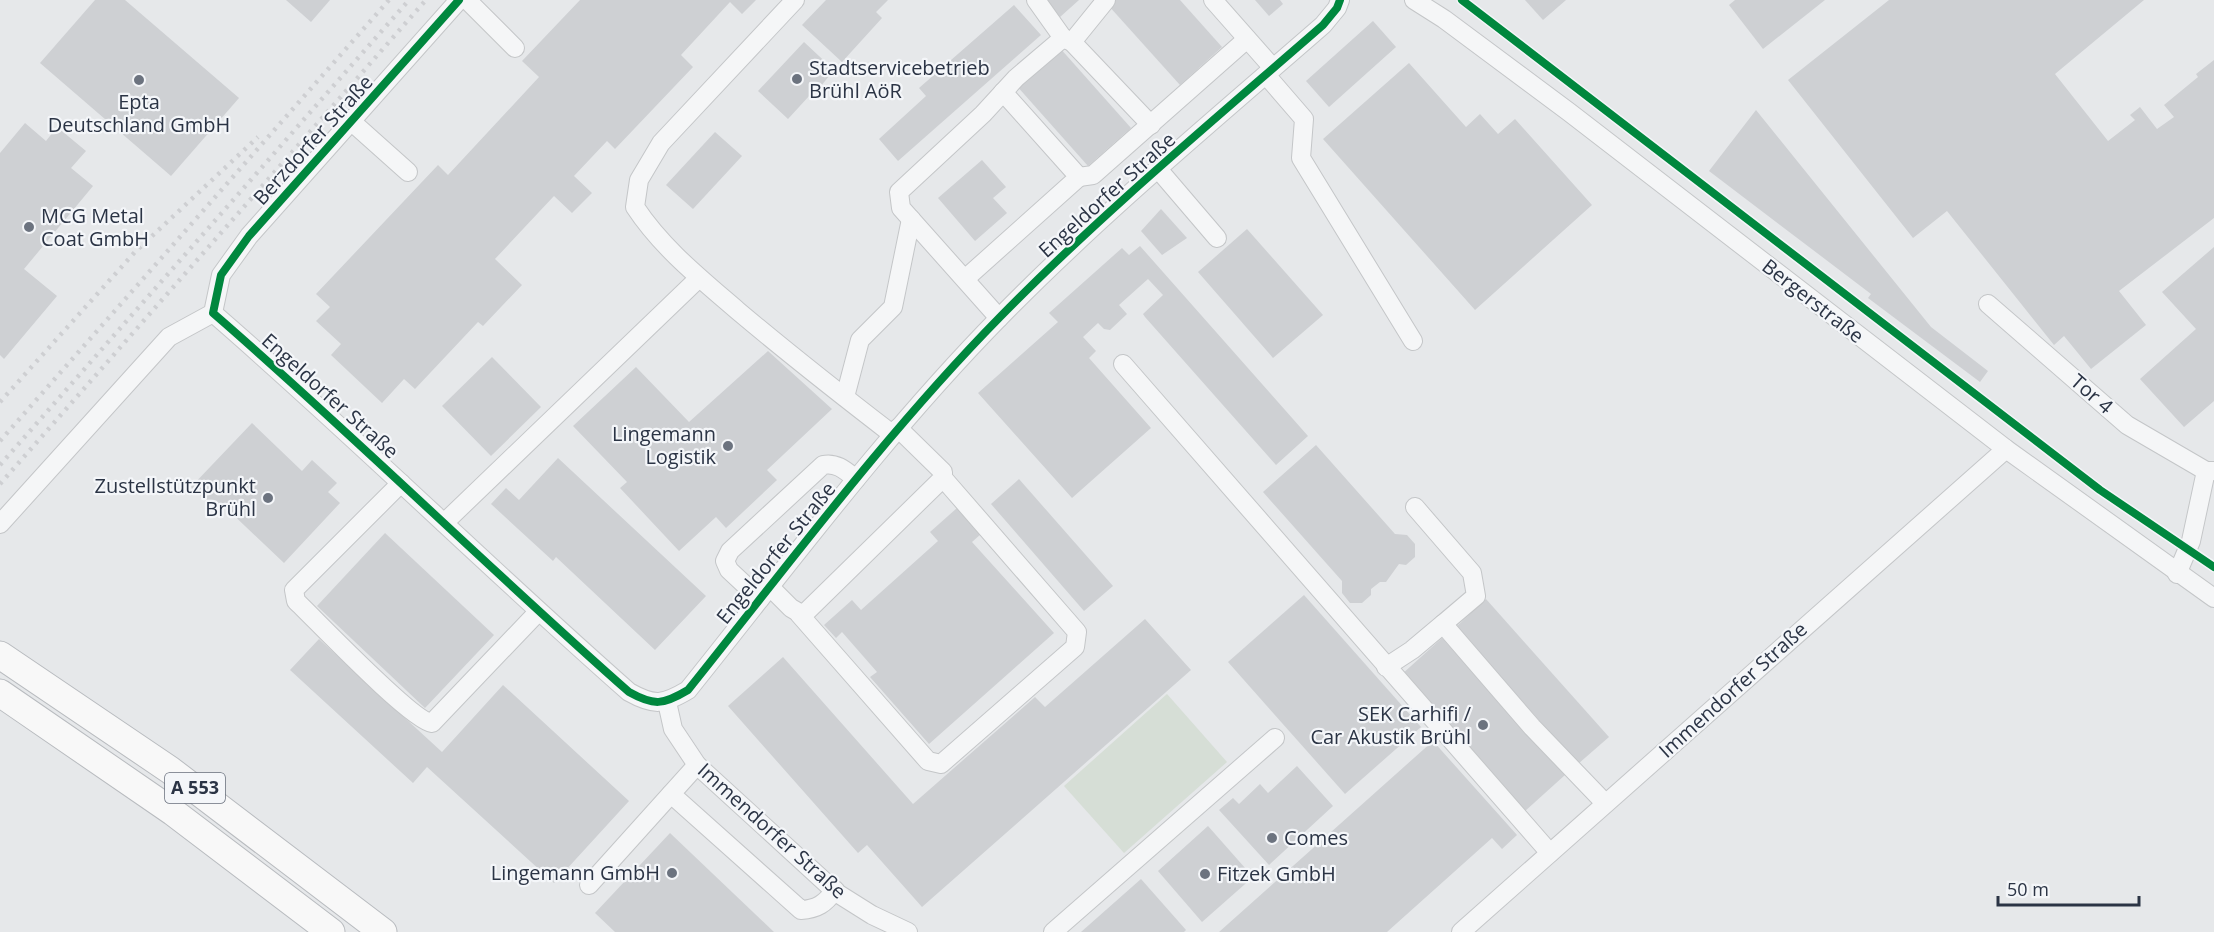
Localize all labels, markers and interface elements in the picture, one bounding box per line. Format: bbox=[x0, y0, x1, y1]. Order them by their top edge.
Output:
place label: Stadtservicebetrieb Brühl AöR bbox=[809, 54, 990, 104]
street label: Berzdorfer Straße bbox=[247, 69, 378, 211]
marker: Stadtservicebetrieb Brühl AöR bbox=[790, 72, 804, 86]
marker: Epta Deutschland GmbH bbox=[132, 73, 146, 87]
place label: Epta Deutschland GmbH bbox=[48, 88, 230, 138]
street label: Engeldorfer Straße bbox=[1032, 126, 1181, 263]
place label: MCG Metal Coat GmbH bbox=[41, 202, 149, 252]
marker: MCG Metal Coat GmbH bbox=[22, 220, 36, 234]
street label: Bergerstraße bbox=[1757, 252, 1870, 349]
street label: Engeldorfer Straße bbox=[256, 327, 405, 464]
street label: Tor 4 bbox=[2065, 368, 2120, 420]
place label: Lingemann Logistik bbox=[612, 420, 716, 470]
marker: Lingemann Logistik bbox=[721, 439, 735, 453]
place label: Zustellstützpunkt Brühl bbox=[94, 472, 256, 522]
street label: Engeldorfer Straße bbox=[710, 476, 841, 629]
marker: Zustellstützpunkt Brühl bbox=[261, 491, 275, 505]
street label: Immendorfer Straße bbox=[1653, 616, 1813, 764]
place label: SEK Carhifi / Car Akustik Brühl bbox=[1310, 700, 1472, 750]
marker: SEK Carhifi / Car Akustik Brühl bbox=[1476, 718, 1490, 732]
street label: Immendorfer Straße bbox=[692, 757, 852, 905]
road number: A 553 bbox=[165, 773, 225, 803]
place label: Comes bbox=[1284, 824, 1348, 851]
marker: Comes bbox=[1265, 831, 1279, 845]
place label: Lingemann GmbH bbox=[491, 859, 660, 886]
place label: Fitzek GmbH bbox=[1217, 860, 1336, 887]
marker: Lingemann GmbH bbox=[665, 866, 679, 880]
marker: Fitzek GmbH bbox=[1198, 867, 1212, 881]
scale bar bbox=[1998, 869, 2139, 907]
text: 50 m bbox=[2007, 877, 2049, 901]

